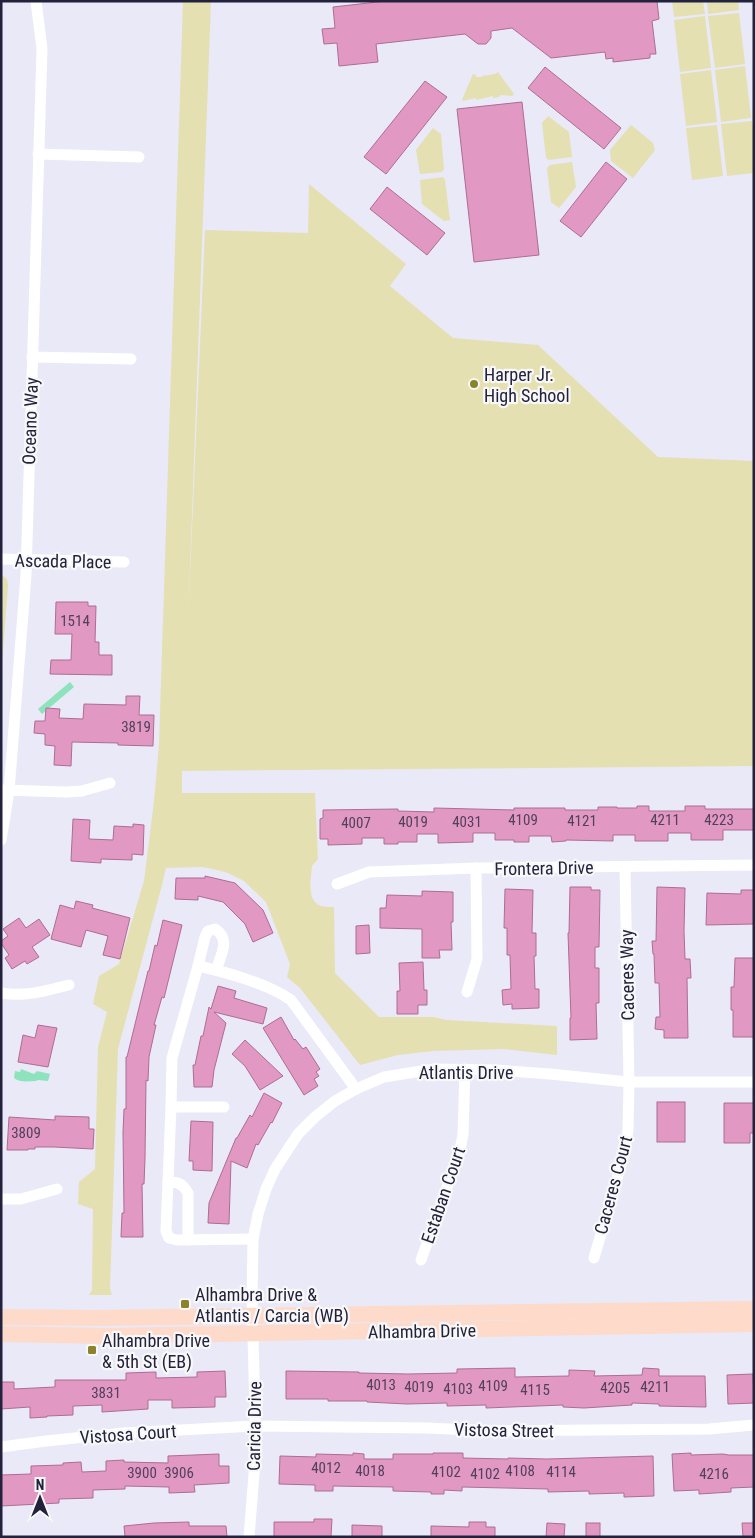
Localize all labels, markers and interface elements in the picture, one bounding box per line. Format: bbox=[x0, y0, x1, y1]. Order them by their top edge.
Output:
place label: Harper Jr. High School bbox=[484, 364, 570, 406]
street label: Oceano Way bbox=[18, 376, 42, 465]
marker: Harper Jr. High School bbox=[468, 378, 480, 390]
street label: Ascada Place bbox=[14, 550, 112, 572]
house number: 1514 bbox=[60, 612, 90, 630]
house number: 3819 bbox=[121, 718, 151, 736]
house number: 4109 bbox=[508, 811, 538, 829]
house number: 4211 bbox=[650, 811, 680, 829]
house number: 4223 bbox=[704, 811, 734, 829]
house number: 4121 bbox=[567, 812, 597, 830]
house number: 4019 bbox=[398, 813, 428, 831]
house number: 4031 bbox=[452, 813, 482, 831]
house number: 4007 bbox=[341, 814, 371, 832]
street label: Frontera Drive bbox=[494, 857, 594, 879]
street label: Caceres Way bbox=[616, 929, 638, 1021]
street label: Atlantis Drive bbox=[419, 1062, 513, 1083]
house number: 3809 bbox=[11, 1124, 41, 1142]
street label: Caceres Court bbox=[590, 1134, 636, 1236]
street label: Estaban Court bbox=[417, 1144, 469, 1246]
place label: Alhambra Drive & Atlantis / Carcia (WB) bbox=[195, 1284, 349, 1327]
marker: Alhambra Drive & Atlantis / Carcia (WB) bbox=[179, 1298, 191, 1310]
street label: Alhambra Drive bbox=[368, 1320, 476, 1342]
place label: Alhambra Drive & 5th St (EB) bbox=[102, 1330, 210, 1373]
marker: Alhambra Drive & 5th St (EB) bbox=[86, 1344, 98, 1356]
house number: 4013 bbox=[366, 1376, 396, 1394]
house number: 4109 bbox=[478, 1377, 508, 1395]
house number: 4019 bbox=[404, 1378, 434, 1396]
house number: 4211 bbox=[640, 1378, 670, 1396]
house number: 4205 bbox=[600, 1379, 630, 1397]
house number: 4103 bbox=[443, 1380, 473, 1398]
street label: Caricia Drive bbox=[243, 1381, 265, 1471]
house number: 4115 bbox=[520, 1381, 550, 1399]
house number: 3831 bbox=[91, 1384, 121, 1402]
street label: Vistosa Street bbox=[454, 1419, 554, 1441]
street label: Vistosa Court bbox=[79, 1420, 177, 1448]
house number: 4012 bbox=[311, 1459, 341, 1477]
house number: 4018 bbox=[355, 1462, 385, 1480]
house number: 4108 bbox=[505, 1462, 535, 1480]
house number: 4102 bbox=[431, 1463, 461, 1481]
house number: 4114 bbox=[546, 1463, 576, 1481]
house number: 3900 bbox=[127, 1464, 157, 1482]
house number: 3906 bbox=[164, 1464, 194, 1482]
house number: 4102 bbox=[470, 1465, 500, 1483]
house number: 4216 bbox=[699, 1465, 729, 1483]
north arrow bbox=[15, 1473, 65, 1523]
text: N bbox=[36, 1477, 44, 1493]

